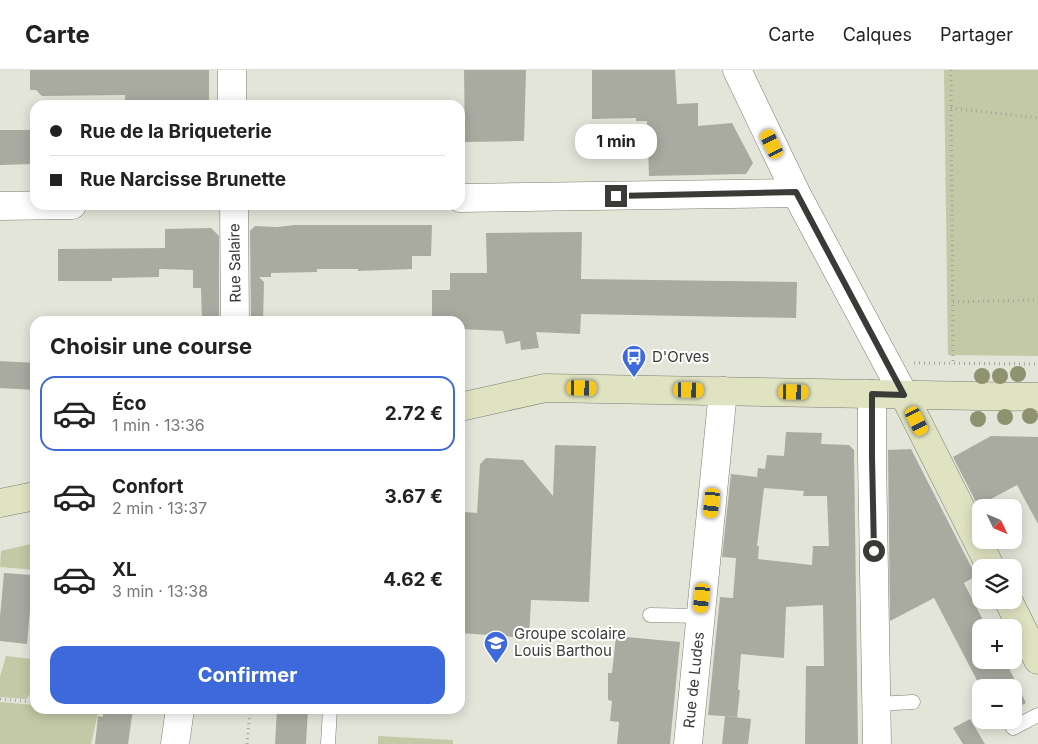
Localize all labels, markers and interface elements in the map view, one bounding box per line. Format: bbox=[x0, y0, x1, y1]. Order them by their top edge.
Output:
text: Carte bbox=[25, 20, 90, 49]
text: Carte bbox=[768, 24, 815, 45]
text: Calques bbox=[843, 24, 912, 45]
text: Partager bbox=[940, 24, 1013, 45]
text: Rue de la Briqueterie bbox=[80, 120, 272, 143]
callout: 1 min bbox=[575, 124, 657, 158]
car bbox=[758, 127, 785, 161]
text: 1 min bbox=[596, 131, 636, 151]
text: Rue Narcisse Brunette bbox=[80, 168, 286, 191]
route end bbox=[605, 185, 627, 207]
street label: Rue Salaire bbox=[224, 223, 245, 303]
text: Choisir une course bbox=[50, 333, 252, 359]
bus stop icon: D'Orves bbox=[621, 344, 647, 378]
place label: D'Orves bbox=[652, 347, 710, 366]
car bbox=[566, 380, 597, 396]
car bbox=[673, 382, 704, 398]
car bbox=[778, 384, 809, 400]
icon: car bbox=[52, 391, 97, 436]
text: Éco bbox=[112, 392, 146, 415]
text: 2.72 € bbox=[385, 402, 443, 425]
car bbox=[903, 404, 930, 438]
text: 1 min · 13:36 bbox=[112, 415, 205, 435]
icon: car bbox=[52, 474, 97, 519]
text: Confort bbox=[112, 475, 183, 498]
text: 3.67 € bbox=[384, 485, 443, 508]
car bbox=[702, 487, 721, 519]
text: 2 min · 13:37 bbox=[112, 498, 207, 518]
north arrow bbox=[972, 499, 1022, 549]
map controls bbox=[972, 499, 1022, 729]
route start bbox=[863, 540, 885, 562]
icon: car bbox=[52, 557, 97, 602]
text: XL bbox=[112, 558, 137, 581]
button: layers bbox=[972, 559, 1022, 609]
text: 4.62 € bbox=[383, 568, 443, 591]
text: 3 min · 13:38 bbox=[112, 581, 208, 601]
car bbox=[692, 582, 711, 614]
button: + bbox=[972, 619, 1022, 669]
place label: Groupe scolaire Louis Barthou bbox=[514, 624, 626, 660]
school or university icon: Groupe scolaire Louis Barthou bbox=[483, 630, 509, 664]
street label: Rue de Ludes bbox=[679, 631, 708, 729]
button: Confirmer bbox=[50, 646, 445, 704]
button: − bbox=[972, 679, 1022, 729]

